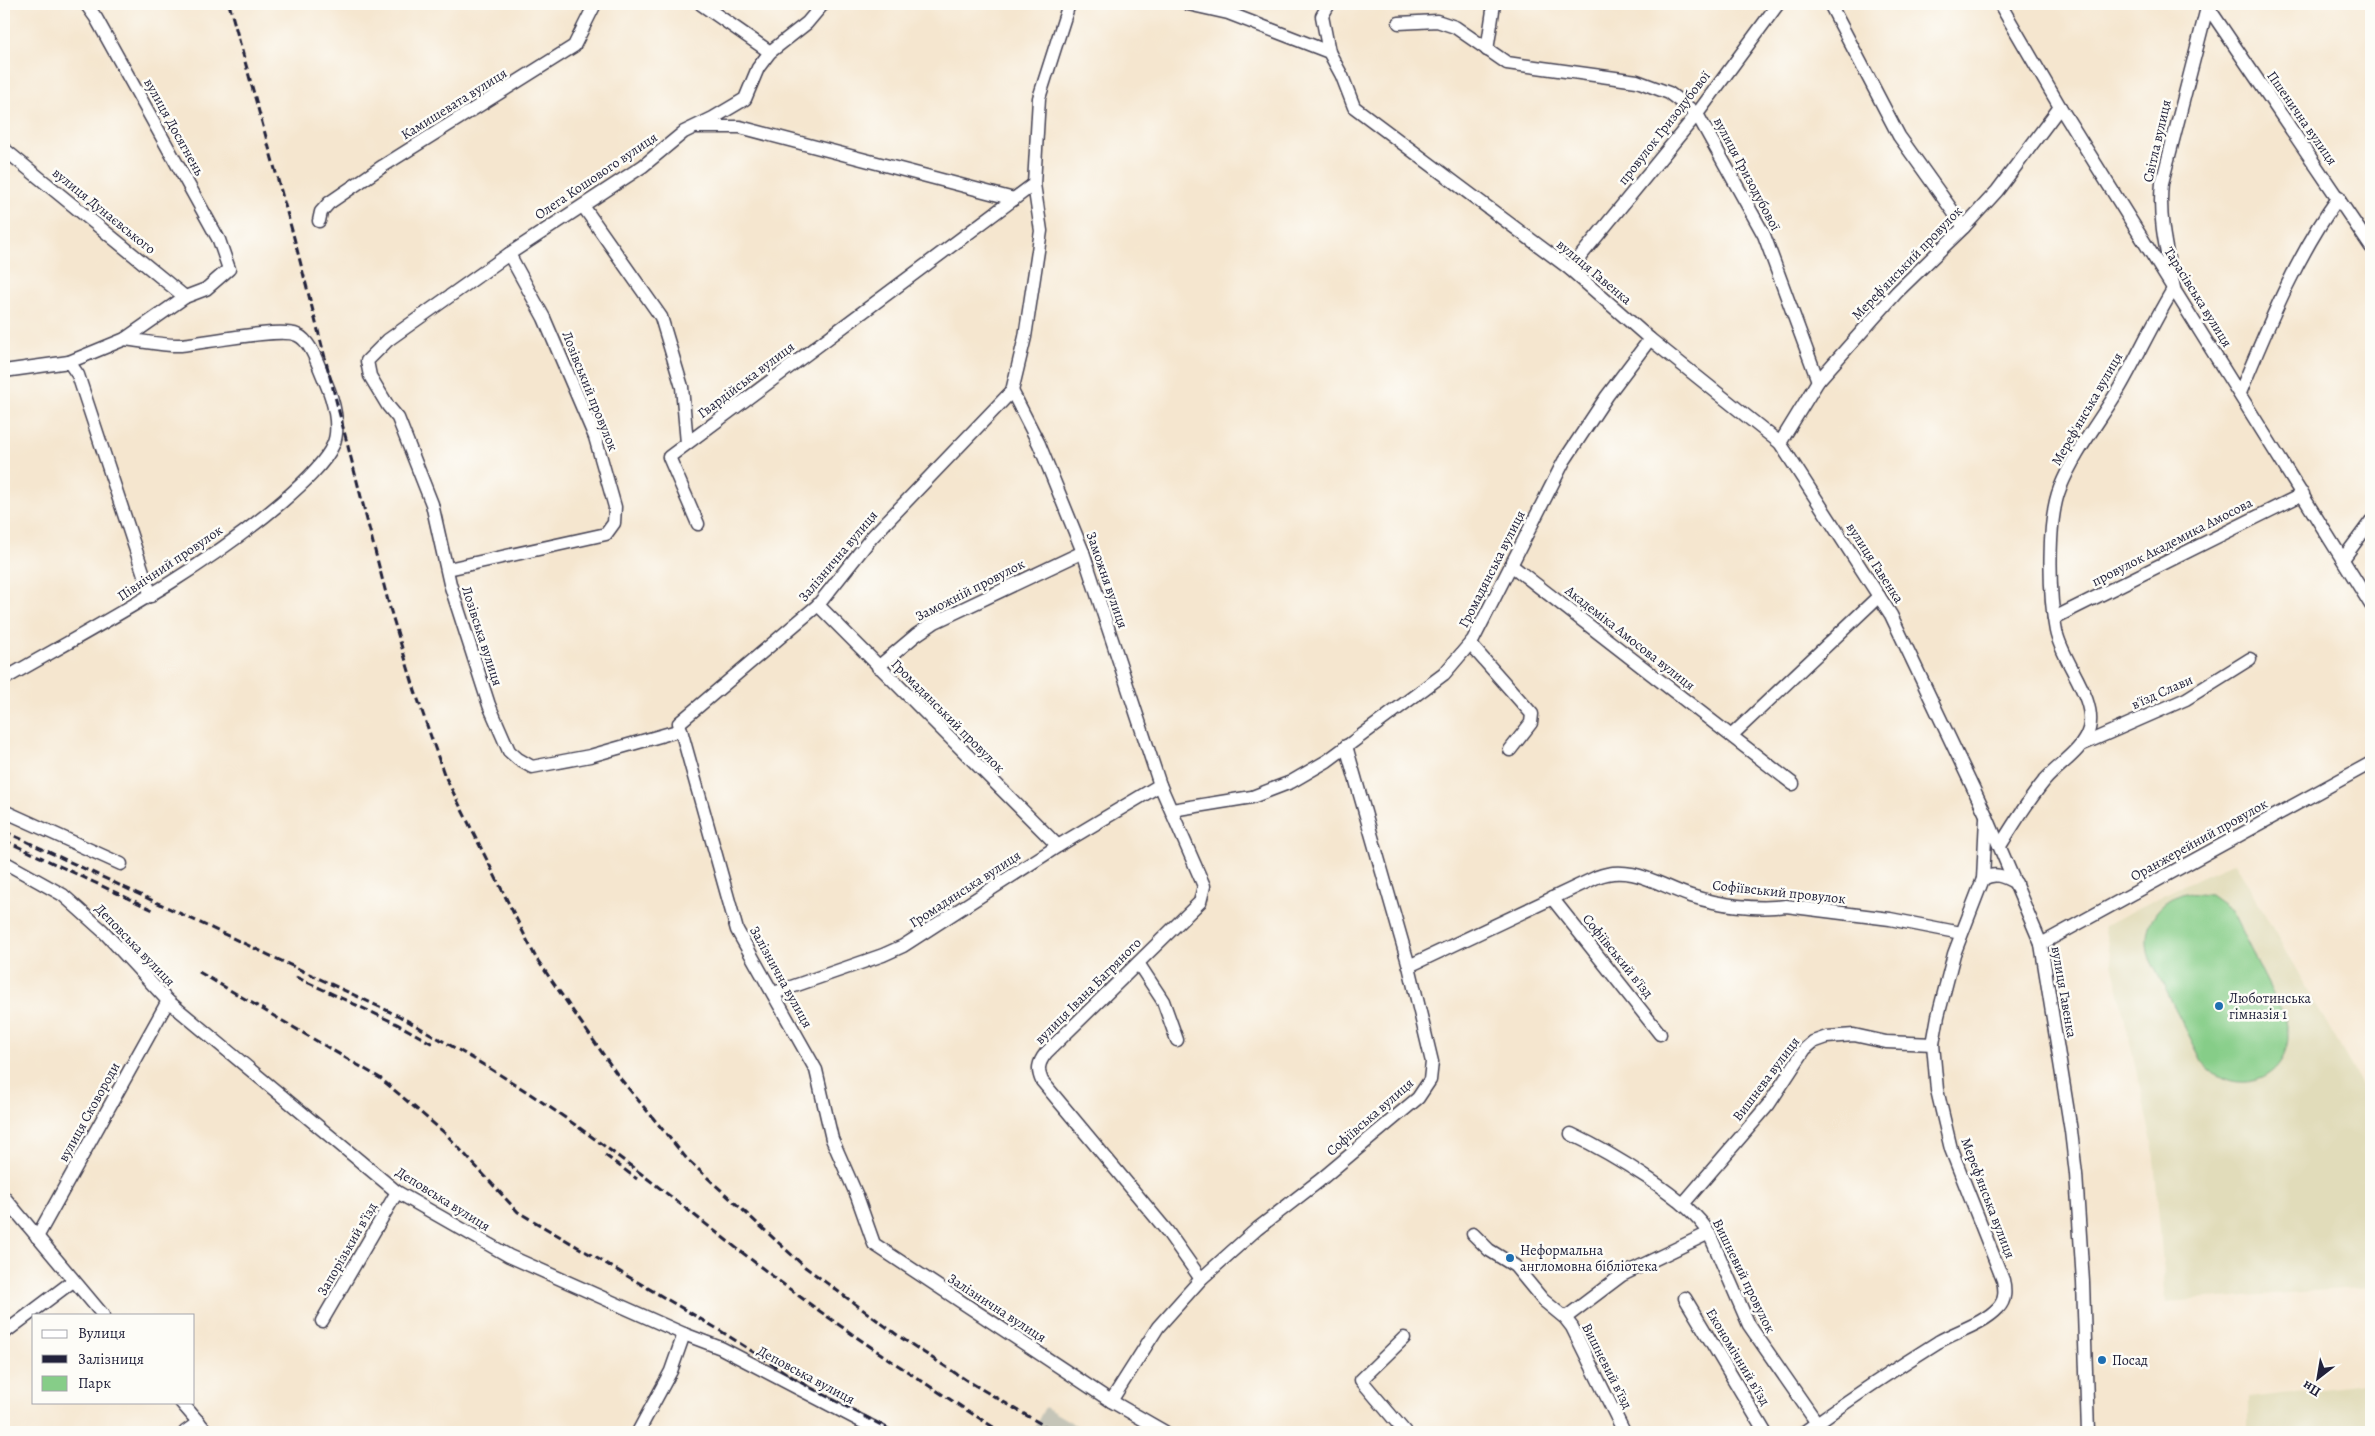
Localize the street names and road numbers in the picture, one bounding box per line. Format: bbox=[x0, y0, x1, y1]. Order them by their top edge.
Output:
street label: Камишевата вулиця bbox=[397, 64, 511, 144]
street label: провулок Гризодубової bbox=[1613, 67, 1715, 189]
street label: Пшенична вулиця bbox=[2262, 67, 2342, 169]
street label: вулиця Досягнень bbox=[139, 75, 209, 179]
street label: Світла вулиця bbox=[2138, 98, 2176, 184]
street label: вулиця Гризодубової bbox=[1709, 114, 1785, 234]
street label: Олега Кошового вулиця bbox=[531, 128, 661, 224]
street label: вулиця Дунаєвського bbox=[48, 163, 160, 259]
street label: Мереф'янський провулок bbox=[1847, 202, 1967, 324]
street label: вулиця Гавенка bbox=[1552, 235, 1636, 309]
street label: Тарасівська вулиця bbox=[2159, 243, 2237, 351]
street label: Лозівський провулок bbox=[557, 328, 623, 454]
street label: Гвардійська вулиця bbox=[694, 337, 799, 423]
street label: Мереф'янська вулиця bbox=[2047, 349, 2127, 469]
street label: провулок Академика Амосова bbox=[2088, 493, 2256, 591]
street label: Залізнична вулиця bbox=[794, 506, 882, 606]
street label: Громадянська вулиця bbox=[1454, 507, 1530, 631]
street label: вулиця Гавенка bbox=[1842, 519, 1908, 607]
street label: Північний провулок bbox=[114, 521, 226, 605]
street label: Заможня вулиця bbox=[1082, 529, 1132, 631]
street label: Заможній провулок bbox=[912, 554, 1028, 626]
street label: Академіка Амосова вулиця bbox=[1560, 581, 1699, 695]
street label: Лозівська вулиця bbox=[457, 584, 507, 688]
street label: Громадянський провулок bbox=[887, 655, 1009, 777]
street label: в'їзд Слави bbox=[2128, 670, 2196, 714]
street label: Оранжерейний провулок bbox=[2127, 794, 2271, 886]
street label: Громадянська вулиця bbox=[906, 846, 1025, 932]
street label: Софіївський провулок bbox=[1711, 876, 1847, 908]
street label: Деповська вулиця bbox=[91, 900, 180, 991]
street label: Софіївський в'їзд bbox=[1578, 910, 1658, 1002]
street label: Залізнична вулиця bbox=[745, 923, 817, 1032]
street label: вулиця Івана Багряного bbox=[1031, 934, 1145, 1048]
street label: вулиця Гавенка bbox=[2047, 945, 2081, 1040]
street label: Вишнева вулиця bbox=[1728, 1033, 1804, 1125]
street label: вулиця Сковороди bbox=[54, 1059, 124, 1165]
street label: Софіївська вулиця bbox=[1322, 1074, 1418, 1160]
street label: Мереф'янська вулиця bbox=[1956, 1135, 2020, 1261]
street label: Деповська вулиця bbox=[392, 1162, 494, 1236]
street label: Запорізький вʼїзд bbox=[313, 1199, 381, 1299]
street label: Вишневий провулок bbox=[1708, 1216, 1780, 1336]
street label: Залізнична вулиця bbox=[944, 1269, 1050, 1347]
street label: Економічний в'їзд bbox=[1701, 1305, 1775, 1409]
street label: Вишневий в’їзд bbox=[1577, 1320, 1637, 1412]
street label: Деповська вулиця bbox=[754, 1341, 858, 1409]

